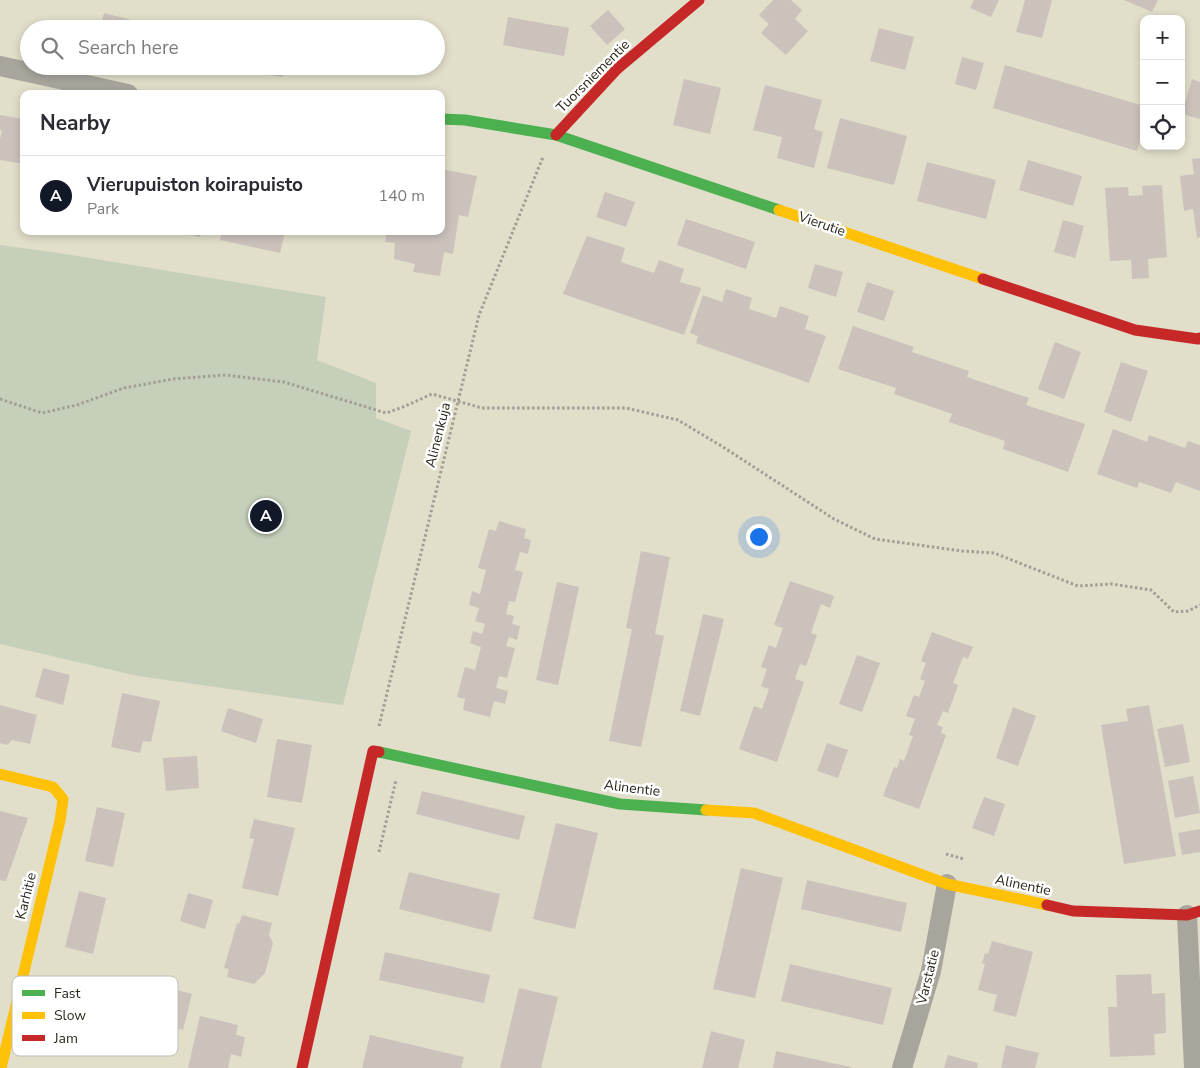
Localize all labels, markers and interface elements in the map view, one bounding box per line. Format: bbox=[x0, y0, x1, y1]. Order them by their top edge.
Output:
map controls bbox=[1140, 15, 1185, 150]
button: + bbox=[1140, 15, 1185, 60]
search box bbox=[20, 20, 445, 75]
icon: search bbox=[38, 34, 66, 62]
text: Search here bbox=[78, 35, 179, 61]
street label: Tuorsniementie bbox=[552, 35, 634, 117]
button: − bbox=[1140, 60, 1185, 105]
button: locate bbox=[1140, 105, 1185, 150]
text: Nearby bbox=[40, 109, 110, 137]
text: Vierupuiston koirapuisto bbox=[87, 172, 303, 198]
text: A bbox=[50, 185, 62, 207]
text: 140 m bbox=[378, 185, 425, 207]
text: Park bbox=[87, 198, 119, 220]
street label: Vierutie bbox=[795, 207, 848, 241]
street label: Alinenkuja bbox=[421, 400, 455, 470]
pin: A bbox=[250, 497, 282, 535]
your location bbox=[746, 524, 772, 550]
street label: Alinentie bbox=[603, 775, 661, 801]
street label: Karhitie bbox=[11, 870, 41, 922]
street label: Alinentie bbox=[993, 870, 1053, 900]
street label: Varstatie bbox=[912, 948, 944, 1007]
legend bbox=[12, 976, 178, 1056]
text: Fast bbox=[54, 984, 80, 1003]
text: Slow bbox=[54, 1006, 86, 1025]
text: Jam bbox=[53, 1029, 78, 1048]

